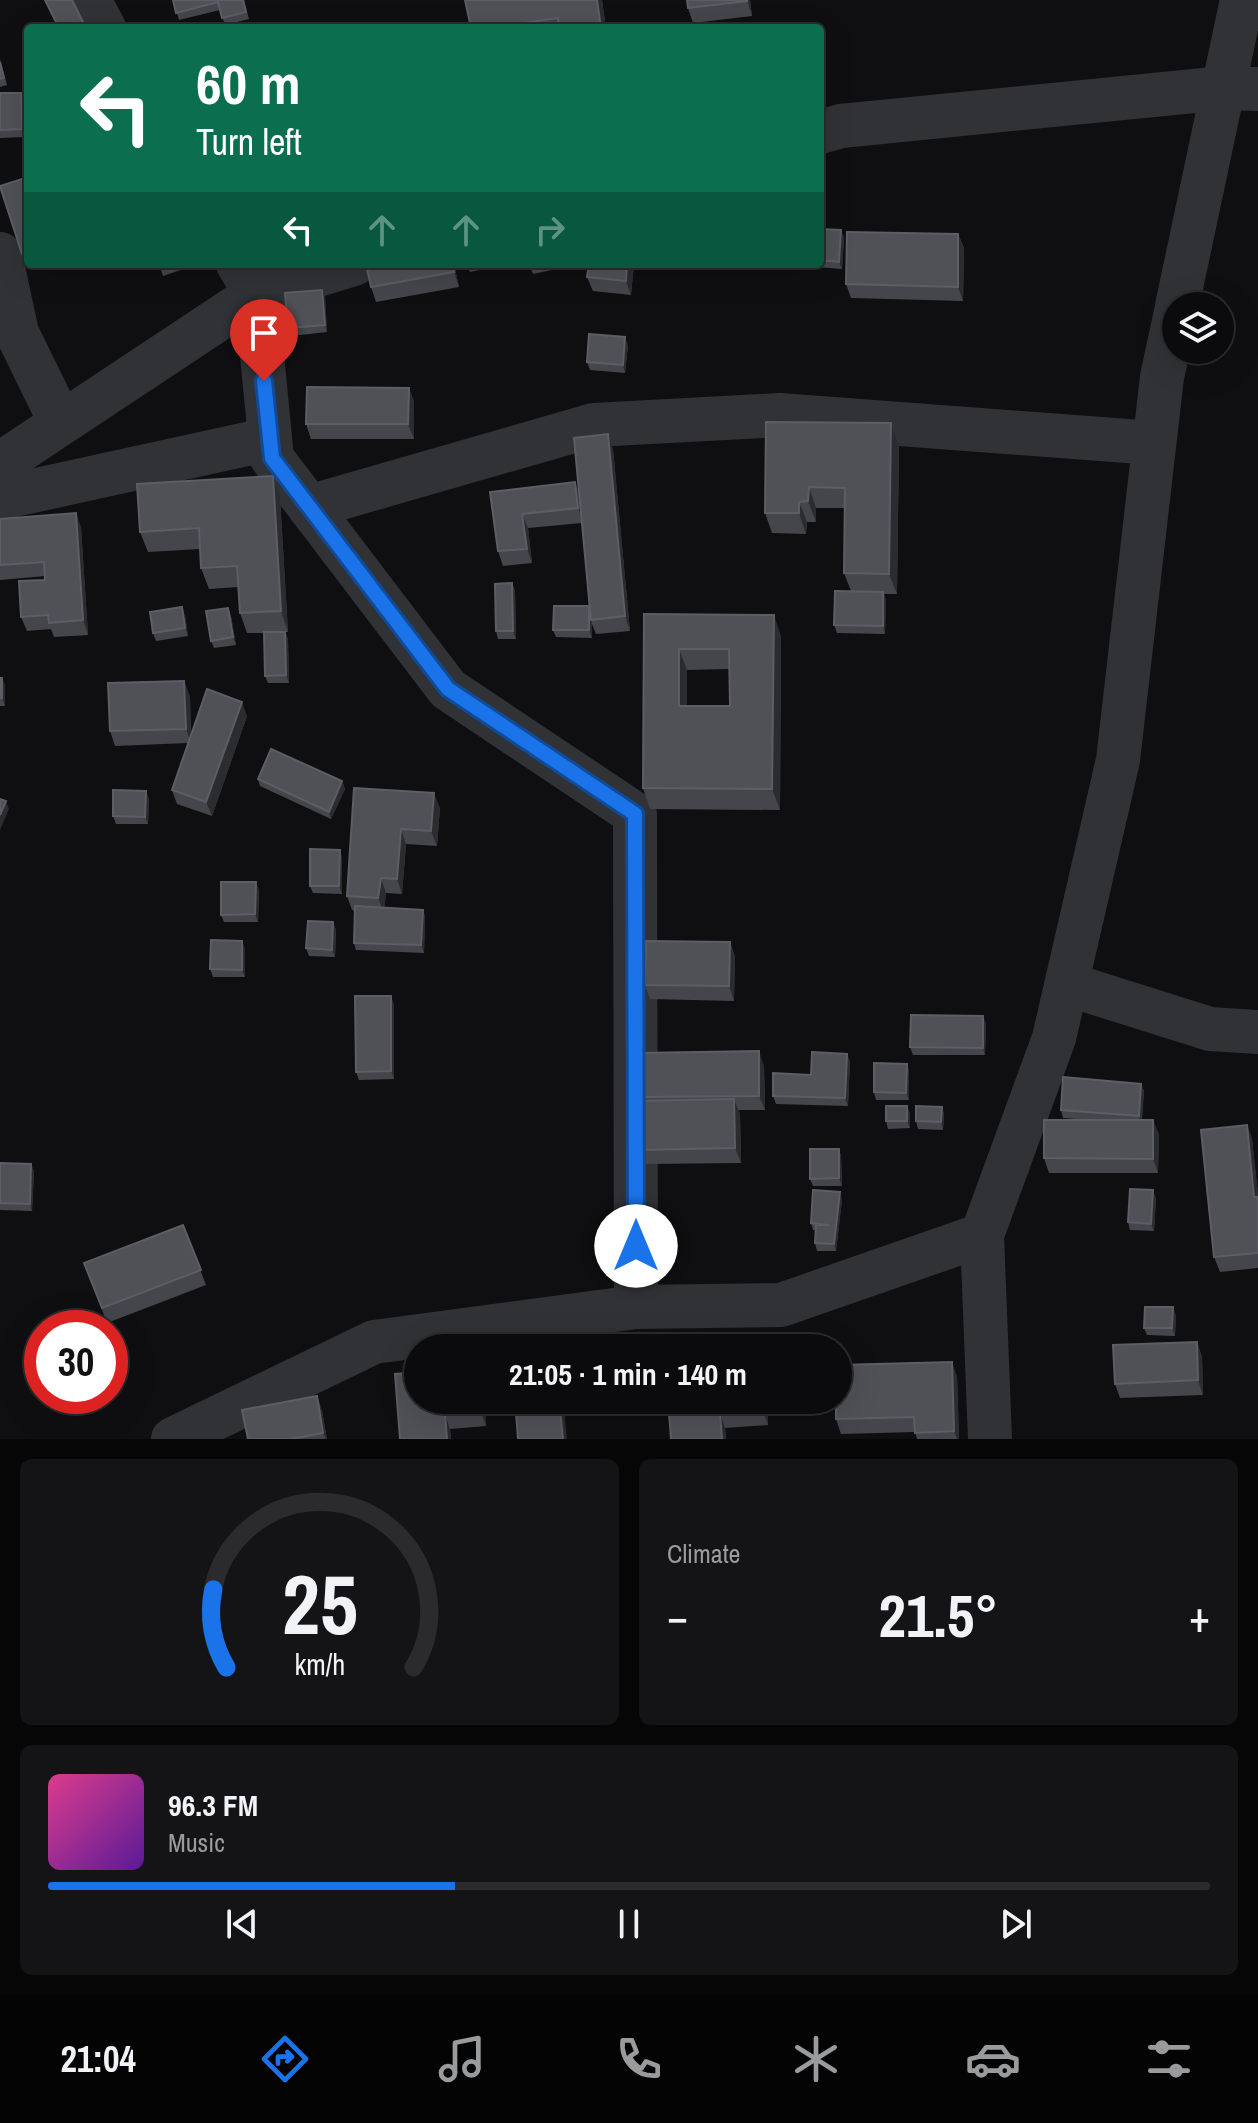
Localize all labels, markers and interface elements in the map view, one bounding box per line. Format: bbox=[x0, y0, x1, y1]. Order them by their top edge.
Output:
text: 60 m bbox=[196, 46, 301, 121]
icon: left bbox=[64, 56, 168, 160]
text: Turn left bbox=[196, 118, 302, 166]
icon: left bbox=[276, 208, 320, 252]
icon: ahead bbox=[360, 208, 404, 252]
icon: ahead bbox=[444, 208, 488, 252]
icon: right bbox=[528, 208, 572, 252]
map controls bbox=[1162, 292, 1234, 364]
button: layers bbox=[1162, 292, 1234, 364]
pin bbox=[230, 299, 298, 381]
icon: arrive bbox=[242, 311, 286, 355]
position arrow bbox=[594, 1204, 678, 1288]
speed limit sign: 30 bbox=[24, 1310, 128, 1414]
text: 21:05 · 1 min · 140 m bbox=[509, 1354, 747, 1394]
text: Climate bbox=[667, 1536, 740, 1571]
text: 25 bbox=[282, 1548, 357, 1660]
text: 21.5° bbox=[879, 1575, 998, 1656]
text: − bbox=[667, 1586, 688, 1646]
text: + bbox=[1189, 1586, 1210, 1646]
text: km/h bbox=[294, 1645, 345, 1684]
text: 96.3 FM bbox=[168, 1785, 258, 1825]
text: Music bbox=[168, 1825, 225, 1860]
icon: previous bbox=[220, 1902, 264, 1946]
icon: pause bbox=[607, 1902, 651, 1946]
icon: next bbox=[994, 1902, 1038, 1946]
icon: directions bbox=[257, 2031, 313, 2087]
icon: music bbox=[434, 2031, 490, 2087]
icon: phone bbox=[611, 2031, 667, 2087]
icon: climate bbox=[788, 2031, 844, 2087]
icon: car bbox=[965, 2031, 1021, 2087]
icon: filters bbox=[1141, 2031, 1197, 2087]
text: 21:04 bbox=[60, 2035, 136, 2083]

